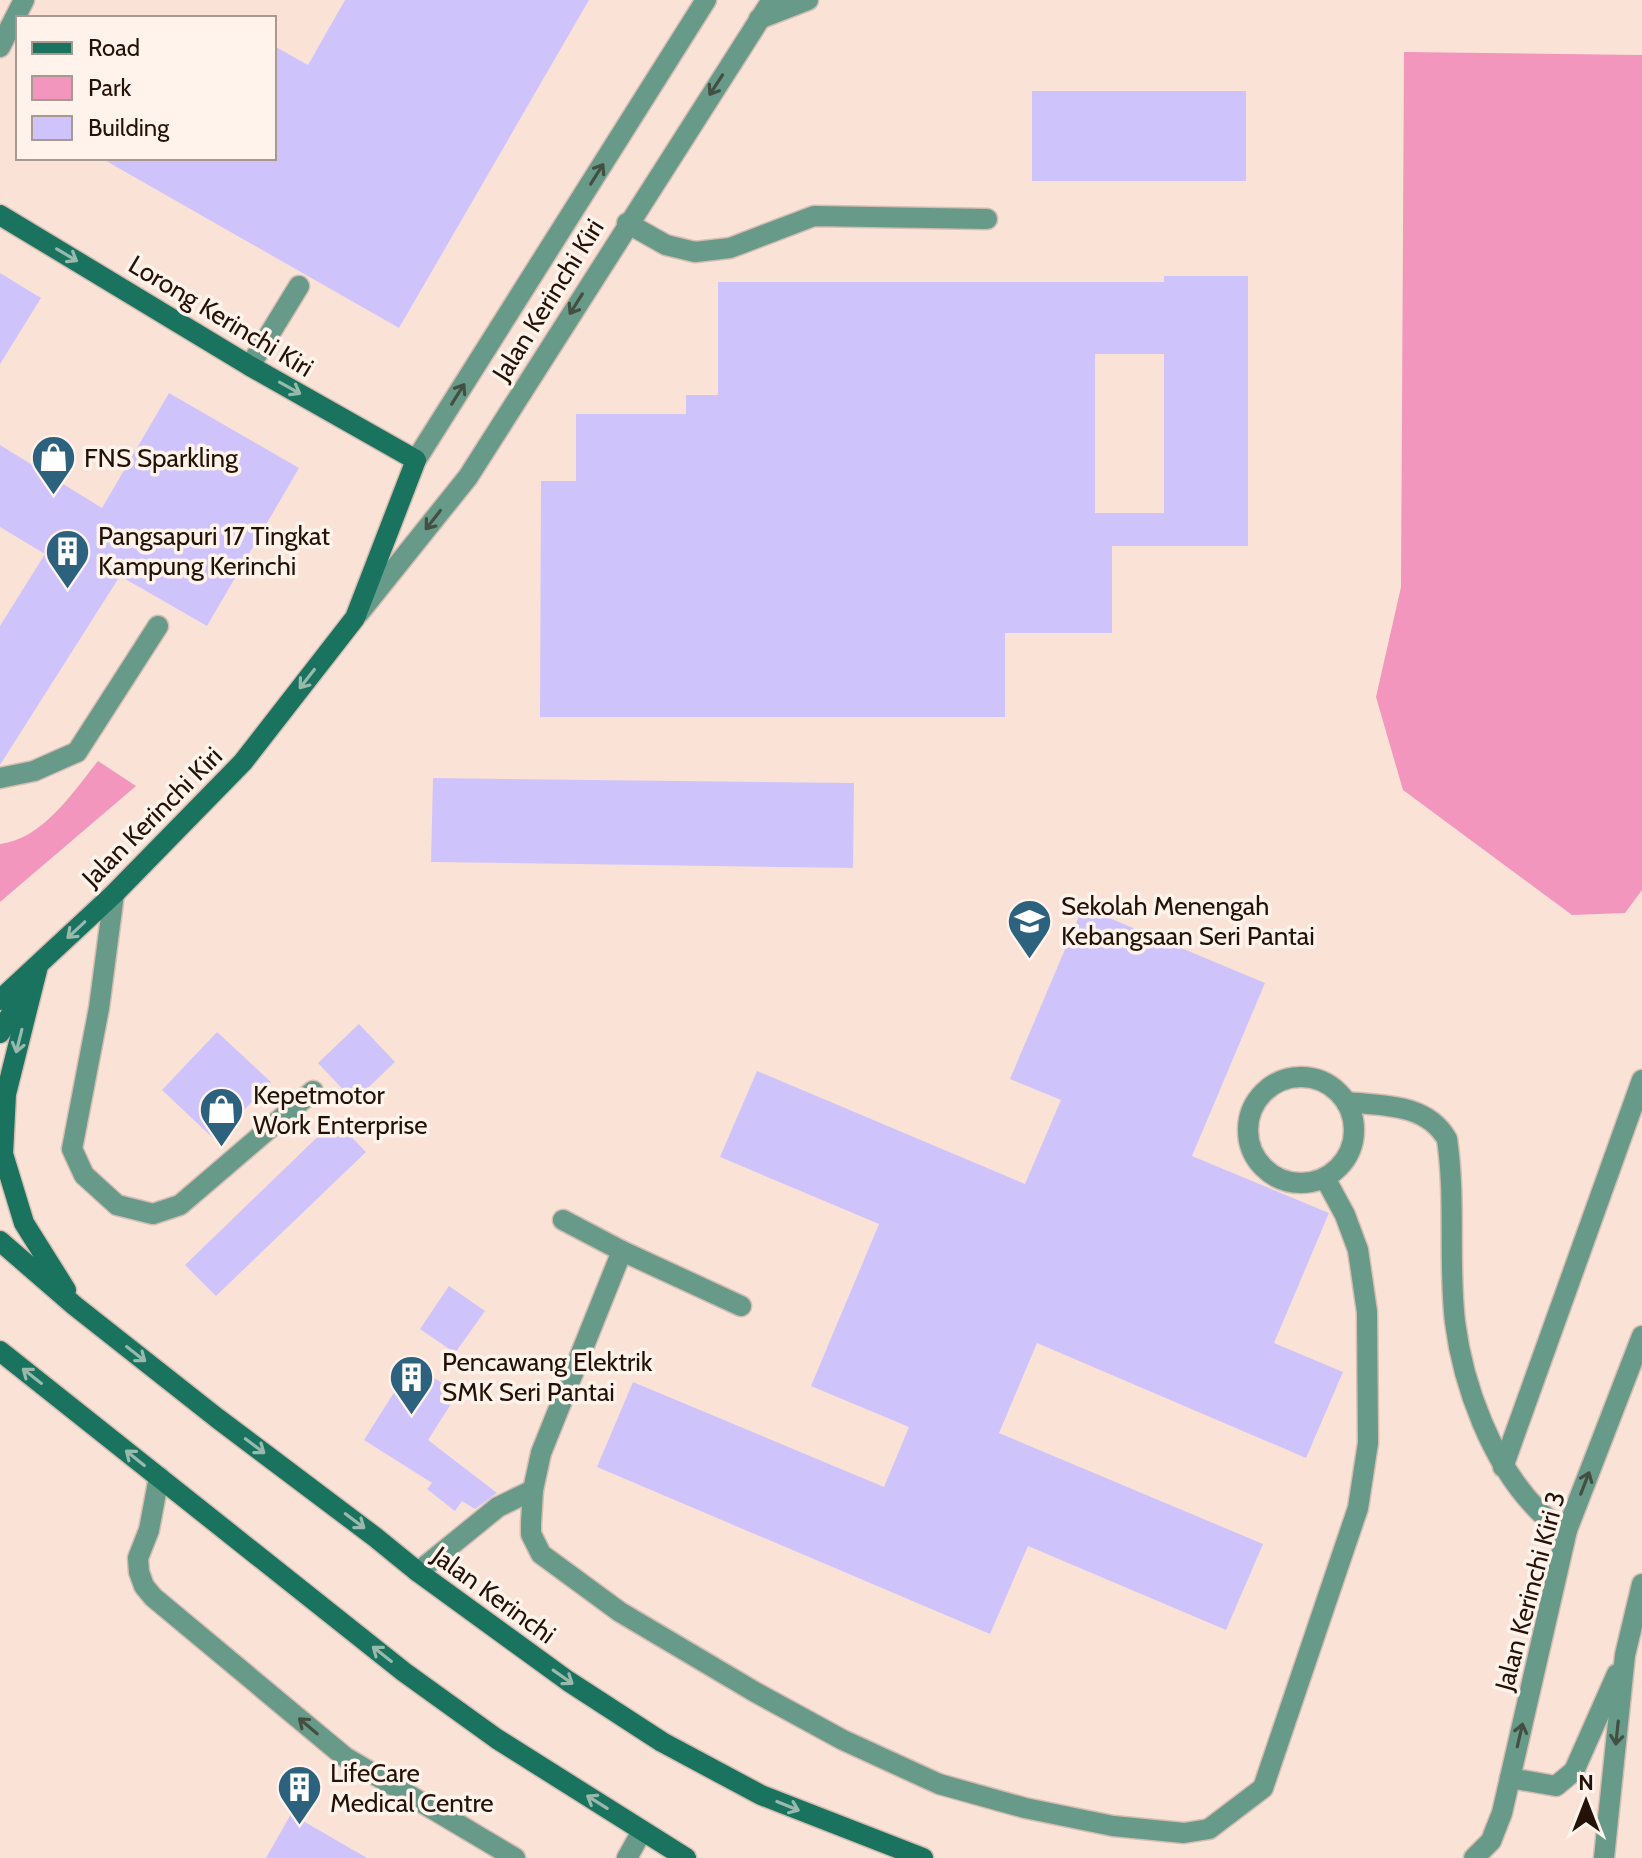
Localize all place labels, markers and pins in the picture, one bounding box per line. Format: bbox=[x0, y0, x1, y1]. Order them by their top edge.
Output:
shop icon: FNS Sparkling bbox=[29, 434, 77, 497]
place label: FNS Sparkling bbox=[84, 442, 239, 474]
place label: Pangsapuri 17 Tingkat Kampung Kerinchi bbox=[98, 520, 330, 582]
building icon: Pangsapuri 17 Tingkat Kampung Kerinchi bbox=[43, 527, 91, 590]
place label: Sekolah Menengah Kebangsaan Seri Pantai bbox=[1061, 890, 1315, 952]
school or university icon: Sekolah Menengah Kebangsaan Seri Pantai bbox=[1006, 897, 1054, 960]
place label: Kepetmotor Work Enterprise bbox=[253, 1079, 428, 1141]
shop icon: Kepetmotor Work Enterprise bbox=[198, 1086, 246, 1149]
place label: Pencawang Elektrik SMK Seri Pantai bbox=[442, 1346, 653, 1408]
building icon: Pencawang Elektrik SMK Seri Pantai bbox=[387, 1353, 435, 1416]
place label: LifeCare Medical Centre bbox=[330, 1757, 494, 1819]
building icon: LifeCare Medical Centre bbox=[275, 1764, 323, 1827]

